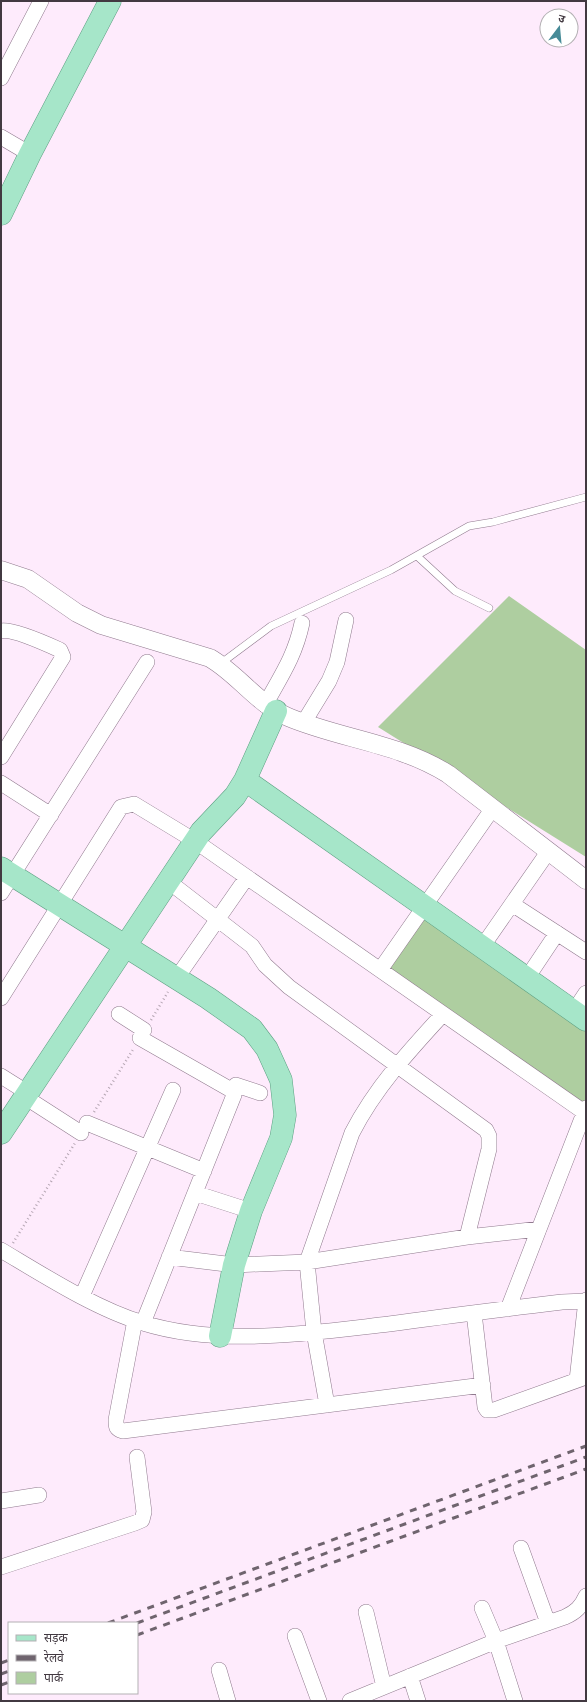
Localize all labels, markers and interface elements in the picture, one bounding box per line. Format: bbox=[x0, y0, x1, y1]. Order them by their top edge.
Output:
north arrow bbox=[539, 8, 579, 48]
text: उ bbox=[557, 12, 567, 25]
legend bbox=[8, 1622, 138, 1694]
text: सड़क bbox=[44, 1631, 69, 1645]
text: रेलवे bbox=[44, 1650, 64, 1665]
text: पार्क bbox=[44, 1671, 64, 1685]

